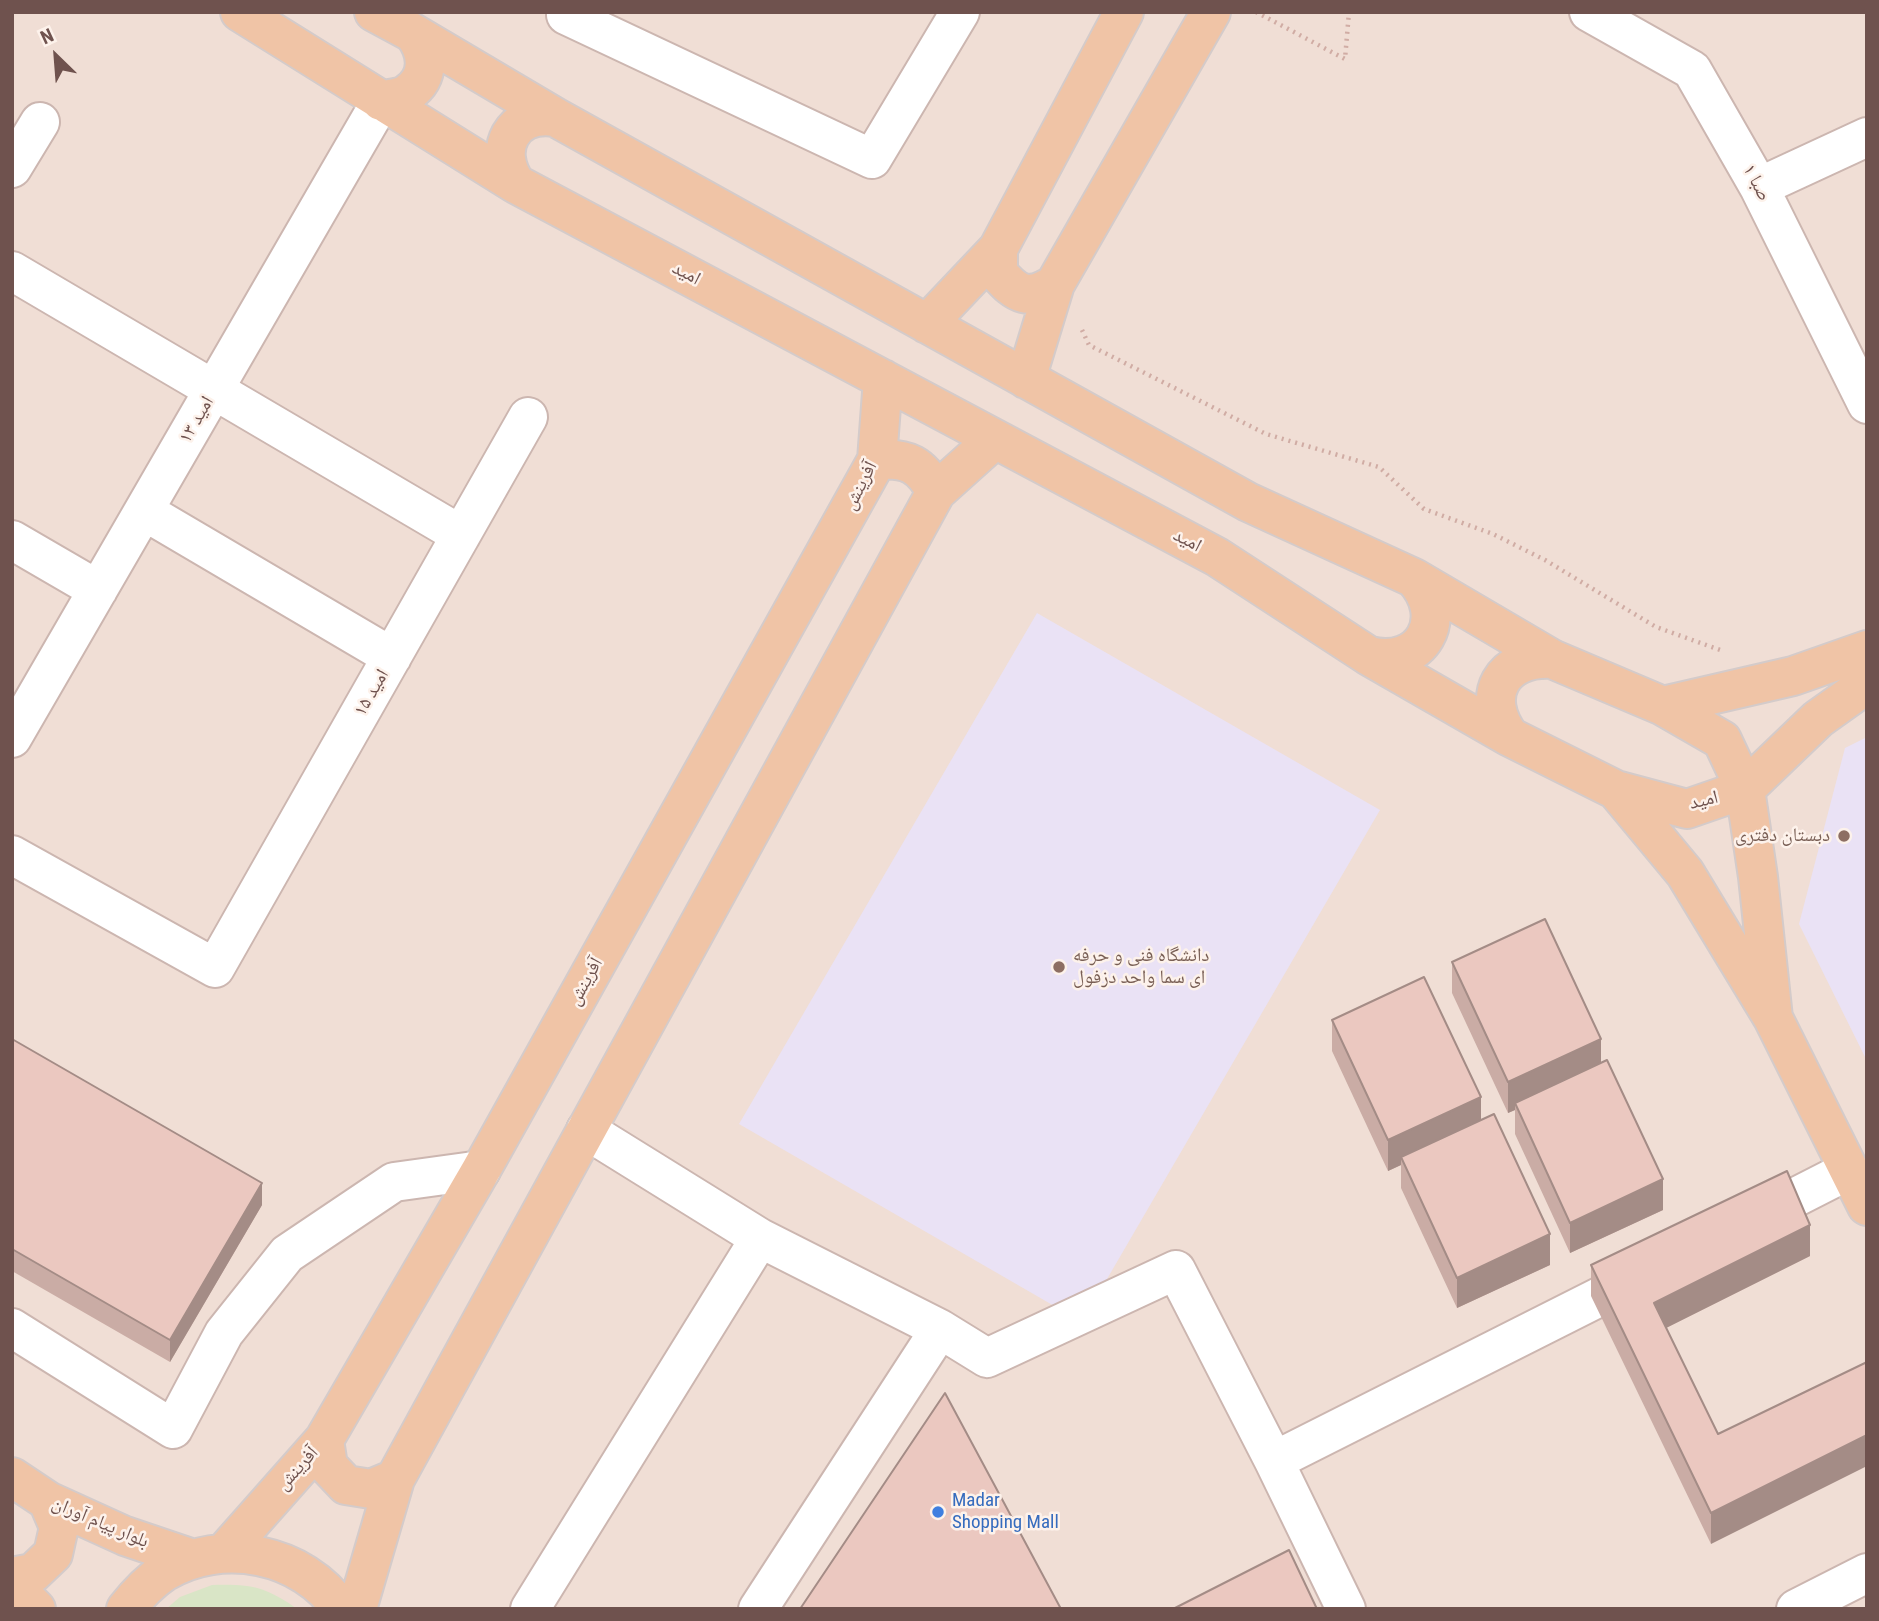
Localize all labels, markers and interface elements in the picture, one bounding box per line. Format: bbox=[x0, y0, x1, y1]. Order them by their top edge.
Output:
north arrow bbox=[21, 21, 91, 91]
text: N bbox=[37, 24, 57, 49]
street label: صبا ۱ bbox=[1737, 161, 1775, 205]
street label: امید bbox=[668, 257, 704, 291]
street label: امید ۱۳ bbox=[175, 392, 219, 448]
street label: آفرینش bbox=[839, 458, 883, 514]
street label: امید bbox=[1169, 524, 1205, 558]
street label: امید ۱۵ bbox=[350, 665, 394, 721]
street label: امید bbox=[1687, 786, 1721, 816]
place label: دبستان دفتری bbox=[1735, 825, 1830, 847]
marker: دبستان دفتری bbox=[1836, 828, 1852, 844]
place label: دانشگاه فنی و حرفه ای سما واحد دزفول bbox=[1073, 945, 1209, 989]
street label: آفرینش bbox=[564, 954, 608, 1010]
marker: دانشگاه فنی و حرفه ای سما واحد دزفول bbox=[1051, 959, 1067, 975]
street label: آفرینش bbox=[272, 1442, 324, 1496]
place label: Madar Shopping Mall bbox=[952, 1490, 1059, 1534]
street label: بلوار پیام آوران bbox=[48, 1492, 152, 1554]
marker: Madar Shopping Mall bbox=[930, 1504, 946, 1520]

